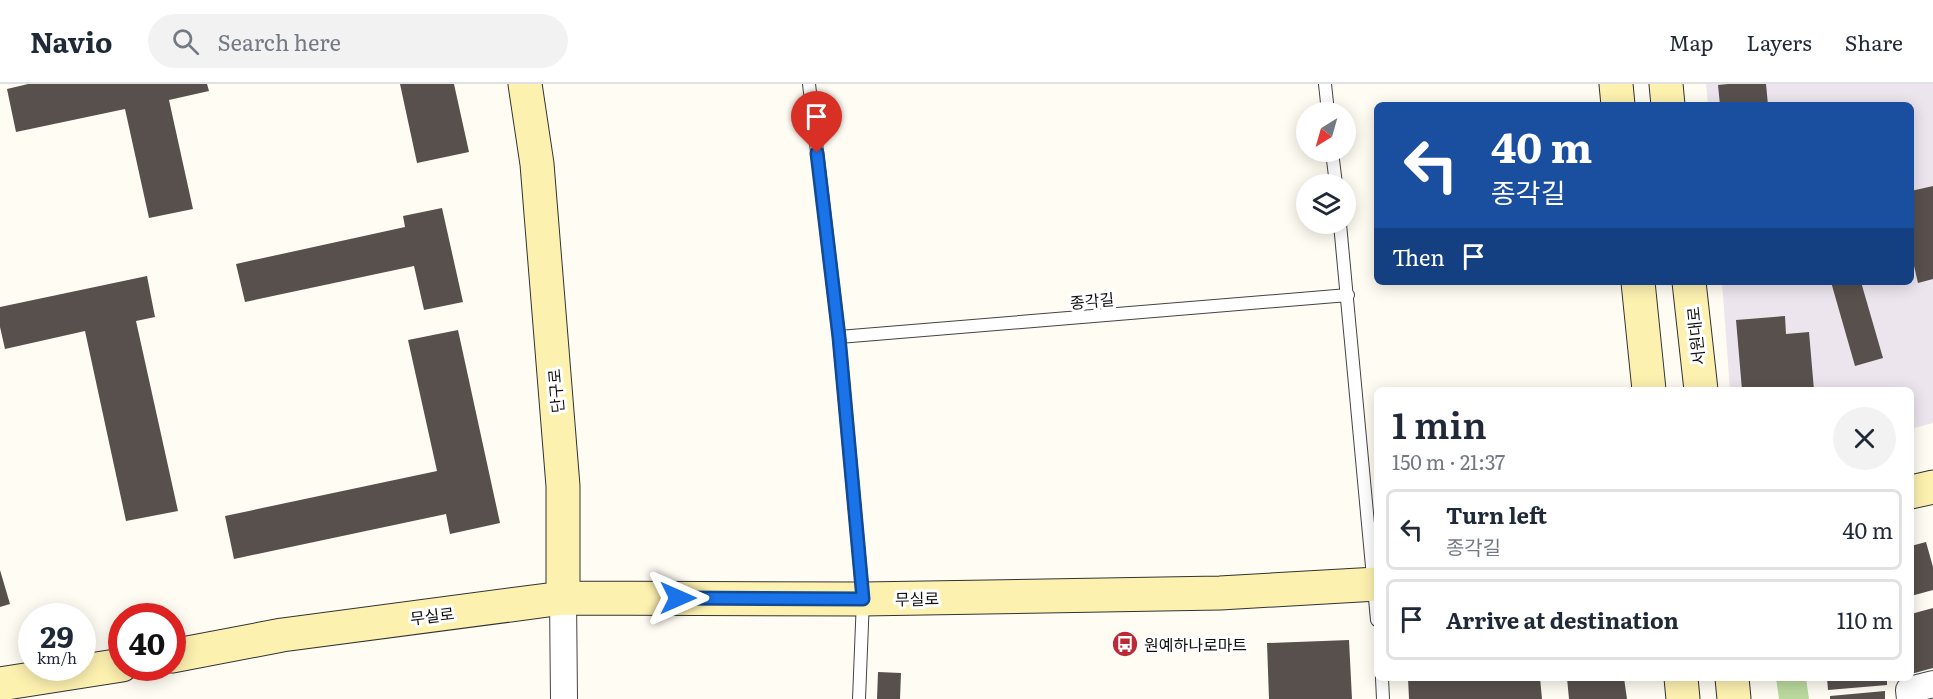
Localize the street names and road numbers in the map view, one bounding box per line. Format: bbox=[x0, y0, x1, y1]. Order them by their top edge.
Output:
street label: 종각길 bbox=[1069, 286, 1115, 314]
street label: 서원대로 bbox=[1680, 305, 1710, 367]
street label: 단구로 bbox=[541, 368, 569, 414]
street label: 무실로 bbox=[895, 586, 940, 610]
street label: 무실로 bbox=[409, 600, 456, 630]

